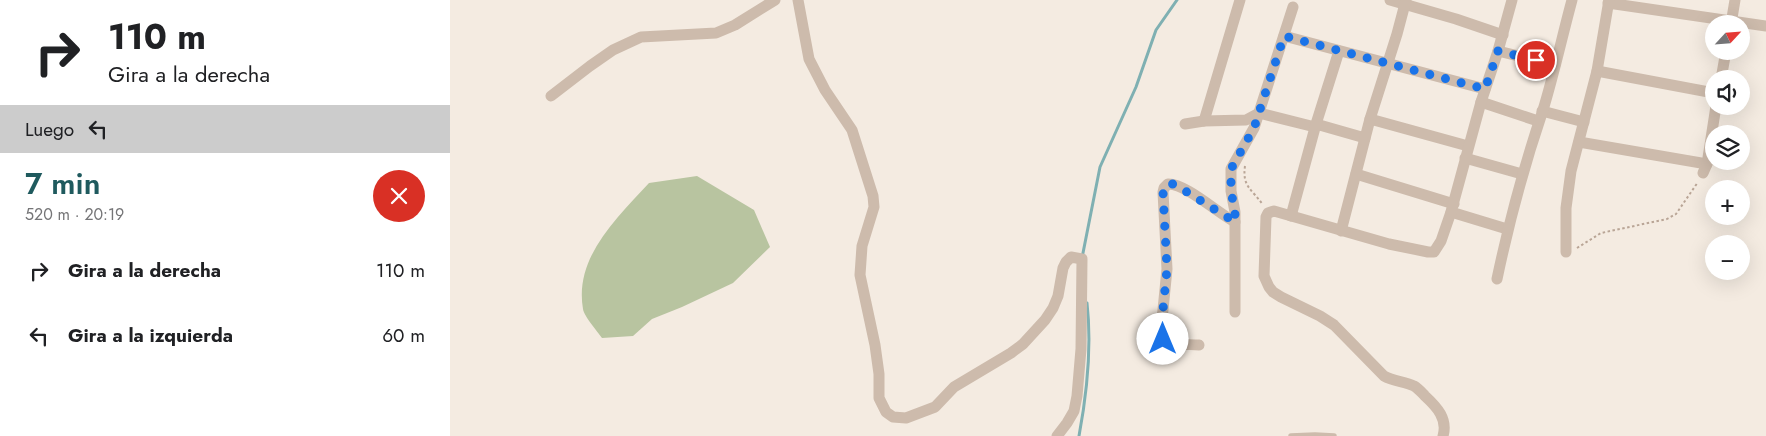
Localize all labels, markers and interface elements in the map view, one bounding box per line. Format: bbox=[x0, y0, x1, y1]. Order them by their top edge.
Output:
text: 110 m bbox=[108, 12, 206, 62]
north arrow bbox=[1705, 15, 1750, 60]
map controls bbox=[1705, 15, 1750, 280]
icon: right bbox=[25, 20, 90, 85]
pin bbox=[1515, 39, 1557, 81]
icon: arrive bbox=[1522, 46, 1550, 74]
text: Gira a la derecha bbox=[108, 58, 270, 90]
button: sound bbox=[1705, 70, 1750, 115]
icon: left bbox=[84, 115, 112, 143]
text: Luego bbox=[25, 116, 74, 143]
button: layers bbox=[1705, 125, 1750, 170]
text: 7 min bbox=[25, 162, 101, 205]
button: close bbox=[373, 170, 425, 222]
button: + bbox=[1705, 180, 1750, 225]
text: 520 m · 20:19 bbox=[25, 203, 124, 226]
button: − bbox=[1705, 235, 1750, 280]
icon: right bbox=[25, 257, 53, 285]
text: Gira a la derecha bbox=[68, 257, 221, 284]
text: 110 m bbox=[376, 257, 425, 284]
position arrow bbox=[1136, 312, 1188, 364]
icon: left bbox=[25, 322, 53, 350]
text: Gira a la izquierda bbox=[68, 322, 233, 349]
text: 60 m bbox=[382, 322, 425, 349]

